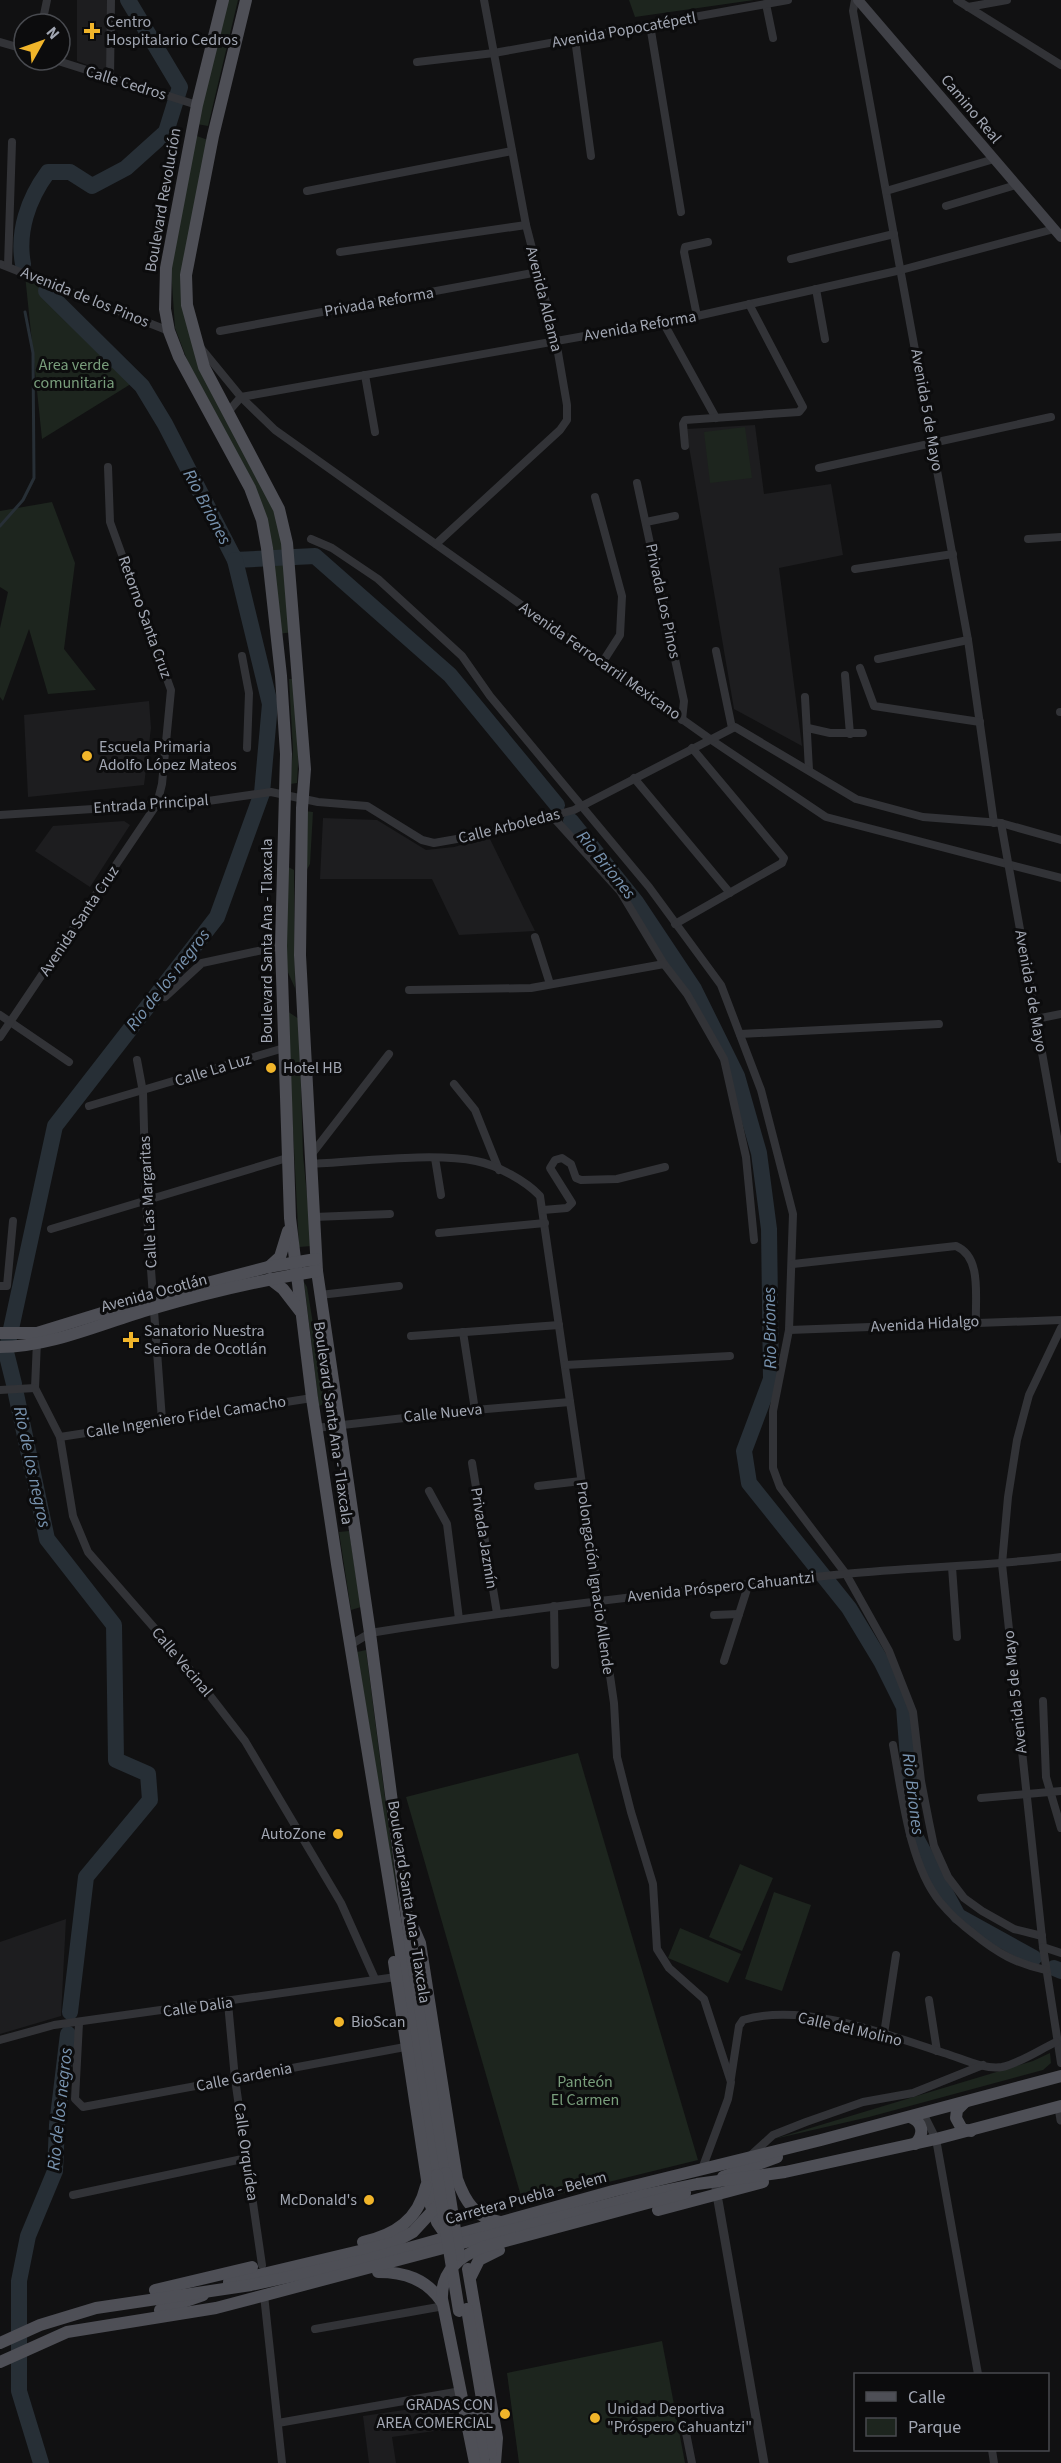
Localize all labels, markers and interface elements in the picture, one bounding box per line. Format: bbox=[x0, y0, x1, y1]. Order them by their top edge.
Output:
street label: Avenida Popocatépetl bbox=[550, 6, 698, 54]
place label: Centro Hospitalario Cedros bbox=[106, 11, 238, 51]
north arrow bbox=[12, 12, 72, 72]
text: N bbox=[41, 22, 65, 44]
marker: Centro Hospitalario Cedros bbox=[83, 22, 101, 40]
street label: Calle Cedros bbox=[83, 60, 169, 106]
street label: Camino Real bbox=[936, 70, 1006, 148]
street label: Boulevard Revolución bbox=[139, 126, 187, 274]
street label: Avenida Aldama bbox=[520, 244, 568, 354]
street label: Avenida de los Pinos bbox=[18, 261, 153, 333]
street label: Privada Reforma bbox=[323, 282, 435, 322]
street label: Avenida Reforma bbox=[582, 305, 698, 347]
street label: Avenida 5 de Mayo bbox=[905, 347, 949, 473]
park label: Area verde comunitaria bbox=[34, 354, 114, 394]
water label: Rio Briones bbox=[177, 465, 237, 549]
street label: Privada Los Pinos bbox=[640, 541, 686, 661]
street label: Retorno Santa Cruz bbox=[113, 553, 177, 681]
street label: Avenida Ferrocarril Mexicano bbox=[515, 597, 685, 725]
place label: Escuela Primaria Adolfo López Mateos bbox=[99, 736, 237, 776]
marker: Escuela Primaria Adolfo López Mateos bbox=[80, 749, 94, 763]
street label: Entrada Principal bbox=[93, 789, 209, 819]
street label: Calle Arboledas bbox=[456, 803, 562, 849]
water label: Rio Briones bbox=[570, 825, 642, 905]
street label: Boulevard Santa Ana - Tlaxcala bbox=[256, 838, 278, 1044]
street label: Avenida Santa Cruz bbox=[34, 861, 124, 980]
water label: Rio de los negros bbox=[120, 924, 216, 1036]
street label: Avenida 5 de Mayo bbox=[1009, 928, 1053, 1054]
street label: Calle La Luz bbox=[172, 1048, 254, 1092]
place label: Hotel HB bbox=[283, 1057, 342, 1079]
marker: Hotel HB bbox=[264, 1061, 278, 1075]
street label: Calle Las Margaritas bbox=[134, 1135, 162, 1269]
street label: Avenida Ocotlán bbox=[98, 1268, 210, 1318]
water label: Rio Briones bbox=[757, 1287, 783, 1369]
street label: Avenida Hidalgo bbox=[870, 1310, 980, 1338]
place label: Sanatorio Nuestra Señora de Ocotlán bbox=[144, 1320, 267, 1360]
street label: Boulevard Santa Ana - Tlaxcala bbox=[308, 1320, 358, 1526]
marker: Sanatorio Nuestra Señora de Ocotlán bbox=[122, 1331, 140, 1349]
street label: Calle Ingeniero Fidel Camacho bbox=[84, 1390, 288, 1444]
street label: Calle Nueva bbox=[403, 1398, 483, 1428]
water label: Rio de los negros bbox=[7, 1404, 57, 1530]
street label: Prolongación Ignacio Allende bbox=[571, 1480, 619, 1676]
street label: Privada Jazmín bbox=[465, 1486, 503, 1590]
street label: Avenida Próspero Cahuantzi bbox=[626, 1566, 816, 1608]
street label: Calle Vecinal bbox=[146, 1623, 218, 1701]
street label: Avenida 5 de Mayo bbox=[998, 1629, 1032, 1755]
water label: Rio Briones bbox=[896, 1752, 930, 1836]
street label: Boulevard Santa Ana - Tlaxcala bbox=[382, 1799, 436, 2005]
place label: AutoZone bbox=[261, 1823, 326, 1845]
marker: AutoZone bbox=[331, 1827, 345, 1841]
street label: Calle Dalia bbox=[162, 1991, 234, 2023]
street label: Calle del Molino bbox=[796, 2006, 904, 2052]
place label: BioScan bbox=[351, 2011, 406, 2033]
marker: BioScan bbox=[332, 2015, 346, 2029]
water label: Rio de los negros bbox=[41, 2046, 79, 2172]
street label: Calle Gardenia bbox=[194, 2057, 294, 2097]
park label: Panteón El Carmen bbox=[551, 2071, 619, 2111]
street label: Calle Orquídea bbox=[228, 2102, 264, 2202]
street label: Carretera Puebla - Belem bbox=[443, 2166, 609, 2230]
place label: McDonald's bbox=[279, 2189, 357, 2211]
marker: McDonald's bbox=[362, 2193, 376, 2207]
legend bbox=[854, 2373, 1049, 2451]
text: Calle bbox=[908, 2385, 946, 2410]
place label: GRADAS CON AREA COMERCIAL bbox=[377, 2394, 493, 2434]
place label: Unidad Deportiva "Próspero Cahuantzi" bbox=[607, 2398, 752, 2438]
marker: GRADAS CON AREA COMERCIAL bbox=[498, 2407, 512, 2421]
marker: Unidad Deportiva "Próspero Cahuantzi" bbox=[588, 2411, 602, 2425]
text: Parque bbox=[908, 2415, 961, 2440]

